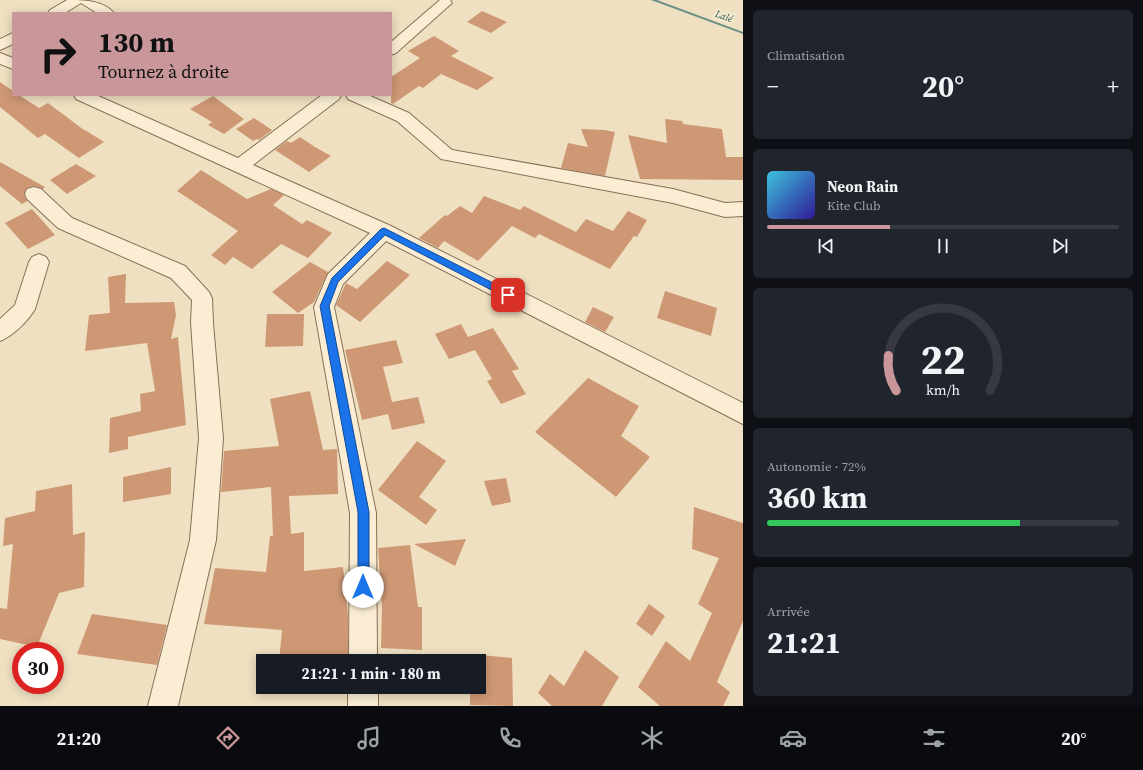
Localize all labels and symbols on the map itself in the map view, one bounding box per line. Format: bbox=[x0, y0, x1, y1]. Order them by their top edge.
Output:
water label: Lalé bbox=[712, 7, 735, 25]
pin bbox=[491, 278, 525, 312]
position arrow bbox=[342, 566, 384, 608]
speed limit sign: 30 bbox=[12, 642, 64, 694]

